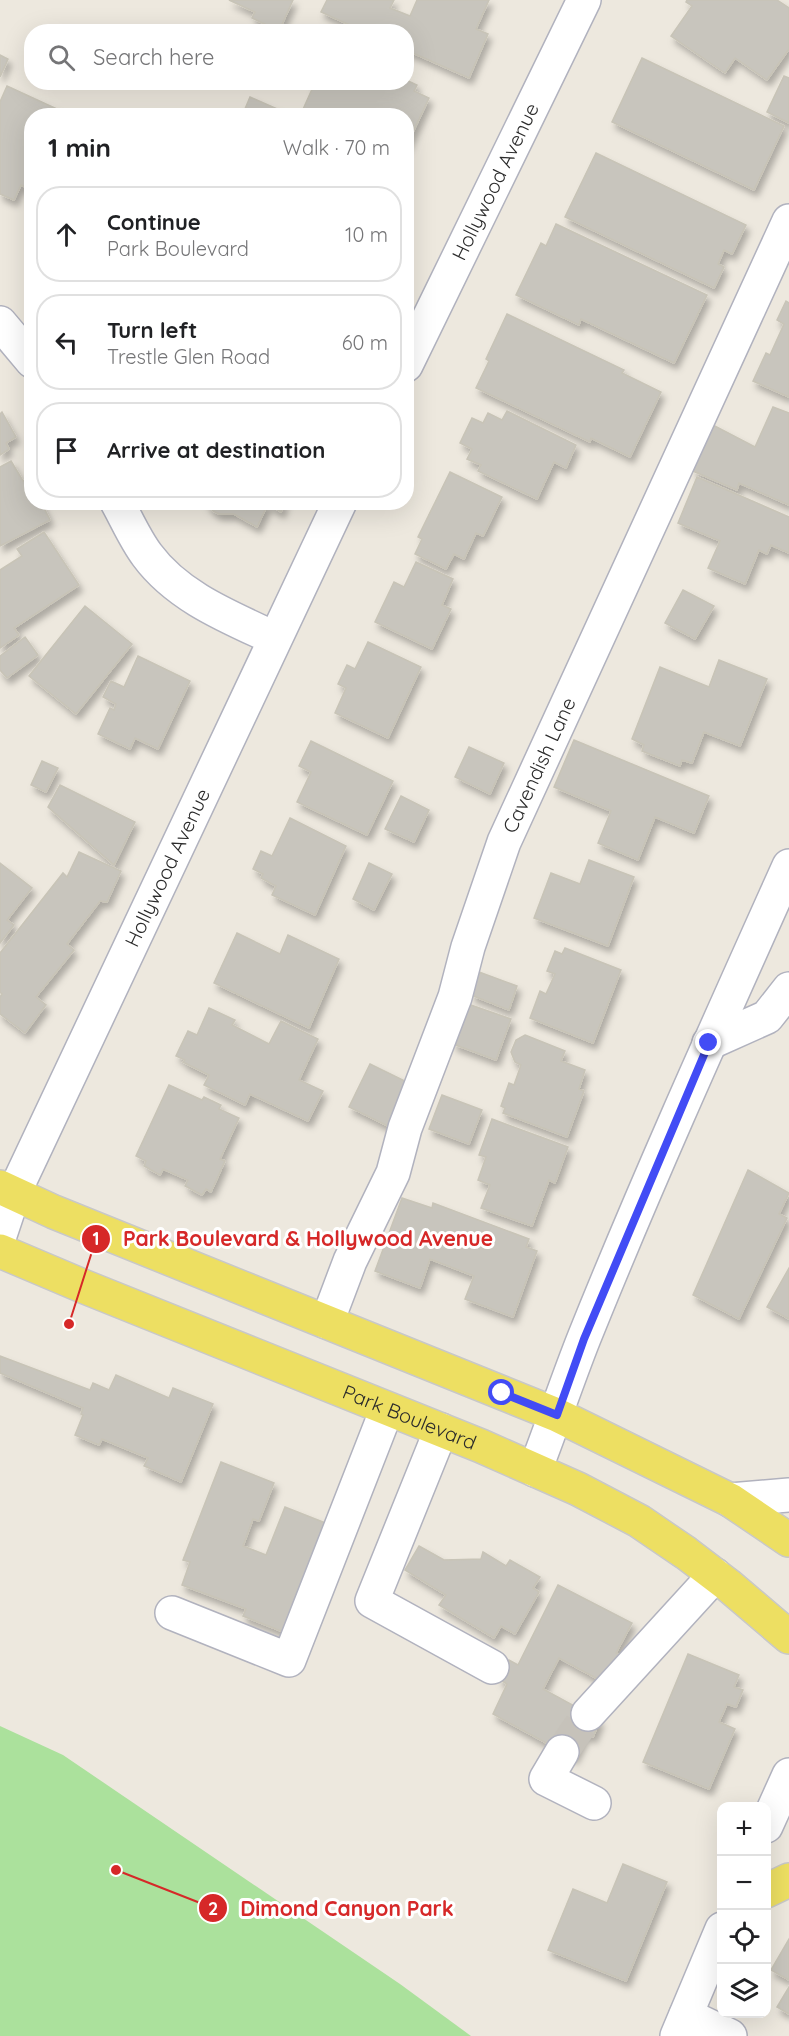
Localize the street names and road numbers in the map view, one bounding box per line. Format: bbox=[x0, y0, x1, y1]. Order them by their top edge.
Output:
street label: Hollywood Avenue bbox=[446, 99, 544, 264]
street label: Cavendish Lane bbox=[497, 693, 581, 837]
street label: Hollywood Avenue bbox=[119, 784, 215, 951]
street label: Park Boulevard bbox=[339, 1379, 480, 1455]

